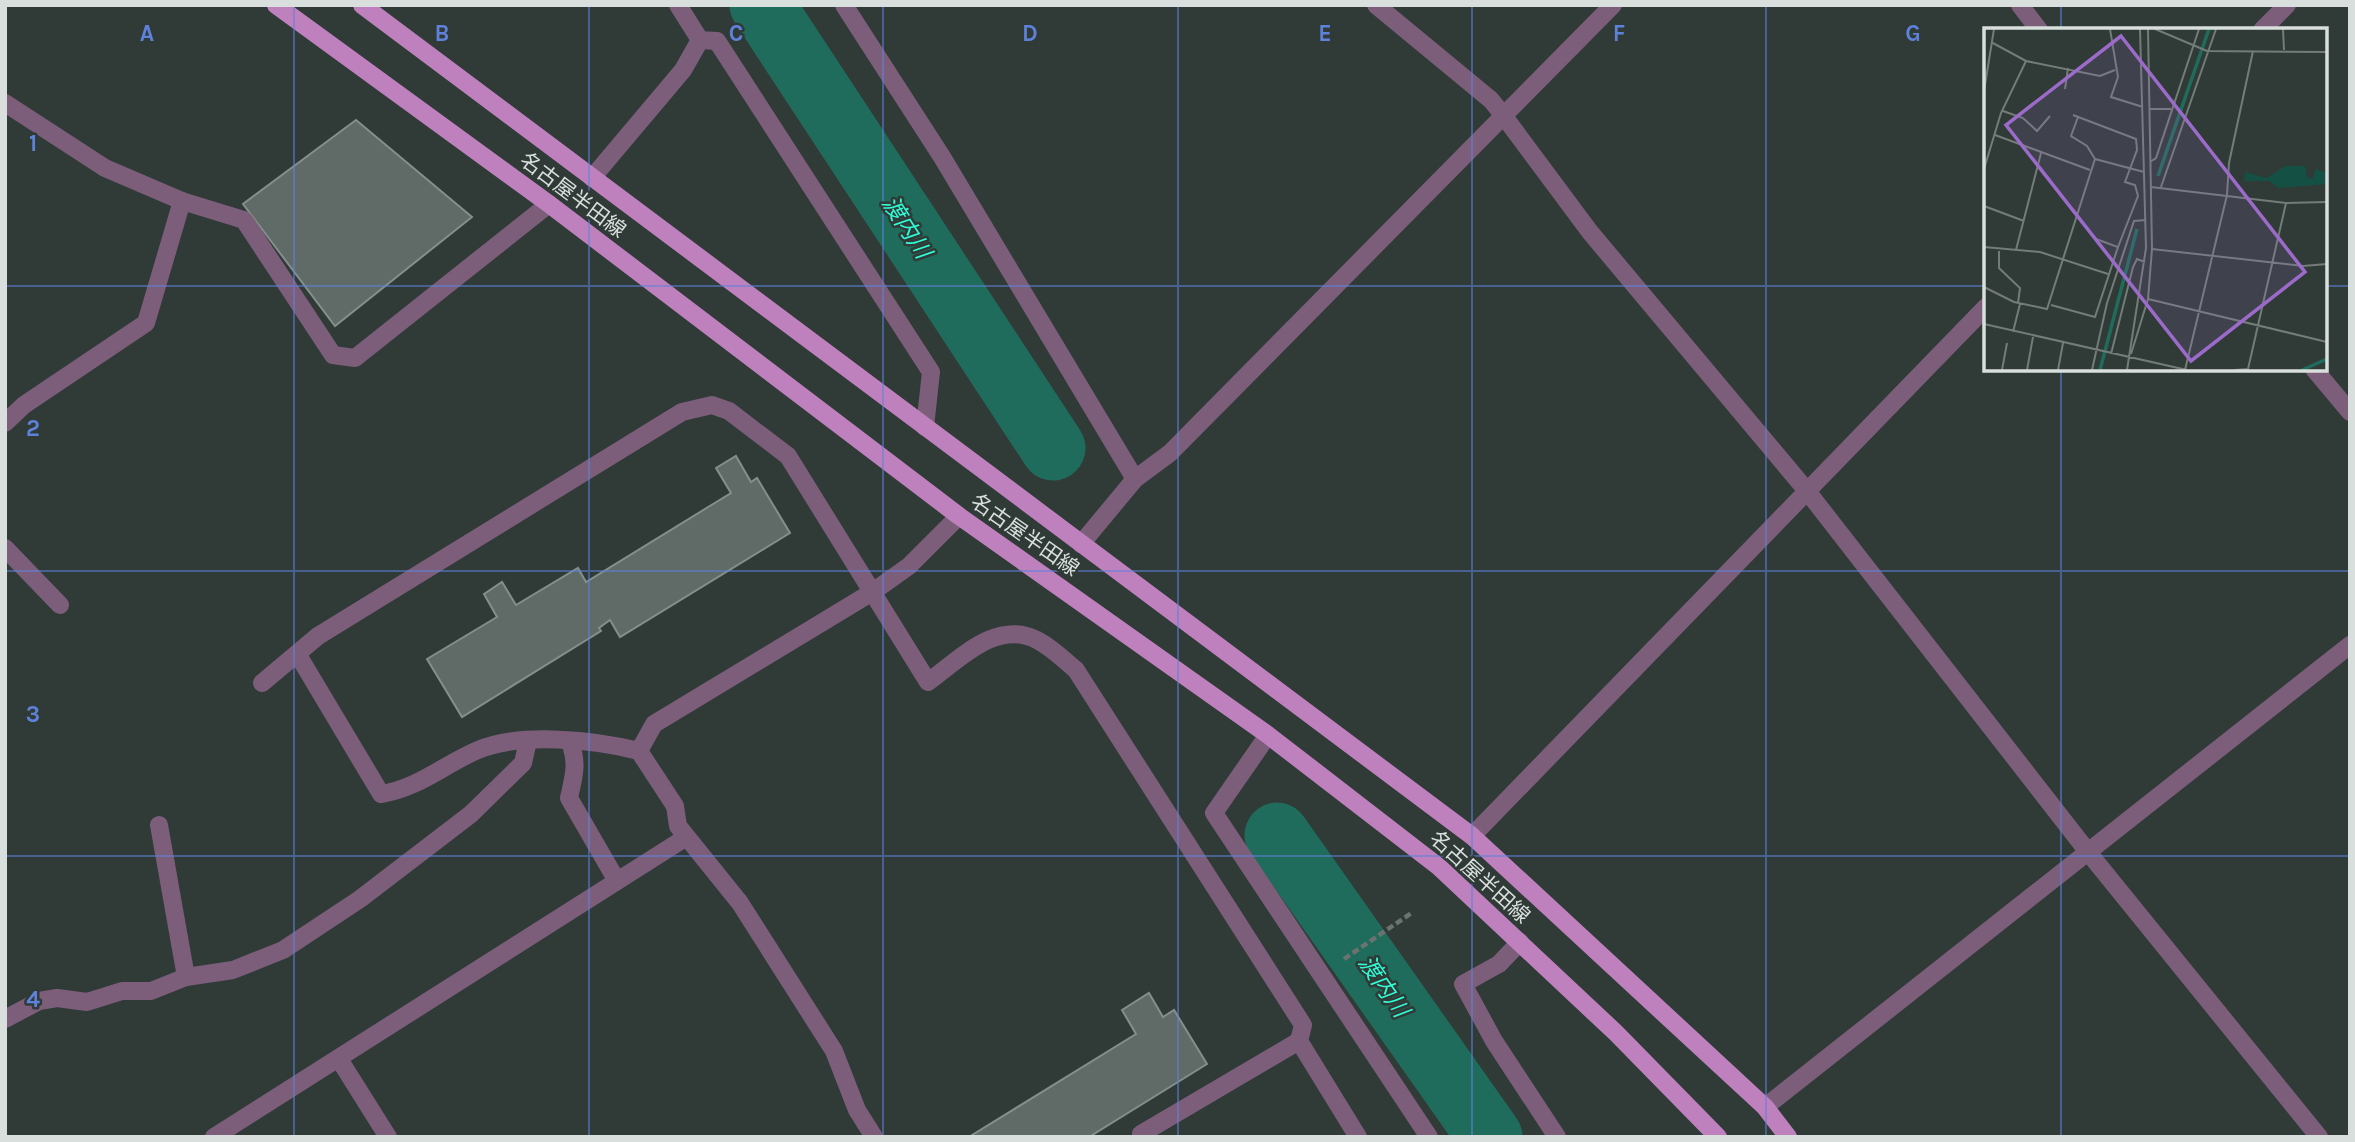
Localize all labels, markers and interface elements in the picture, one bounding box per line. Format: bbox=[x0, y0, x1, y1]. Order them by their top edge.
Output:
text: A bbox=[140, 20, 154, 47]
text: B bbox=[435, 20, 449, 47]
text: C bbox=[729, 20, 743, 47]
text: D bbox=[1022, 20, 1038, 47]
text: E bbox=[1318, 20, 1332, 47]
text: F bbox=[1613, 20, 1625, 47]
text: G bbox=[1905, 20, 1921, 47]
inset map bbox=[1984, 28, 2327, 371]
text: 1 bbox=[29, 130, 37, 157]
street label: 名古屋半田線 bbox=[515, 148, 631, 242]
water label: 渡内川 bbox=[876, 191, 938, 266]
text: 2 bbox=[26, 415, 40, 442]
street label: 名古屋半田線 bbox=[967, 489, 1083, 581]
text: 3 bbox=[26, 701, 40, 728]
street label: 名古屋半田線 bbox=[1425, 826, 1535, 928]
water label: 渡内川 bbox=[1353, 950, 1416, 1025]
text: 4 bbox=[26, 986, 40, 1013]

